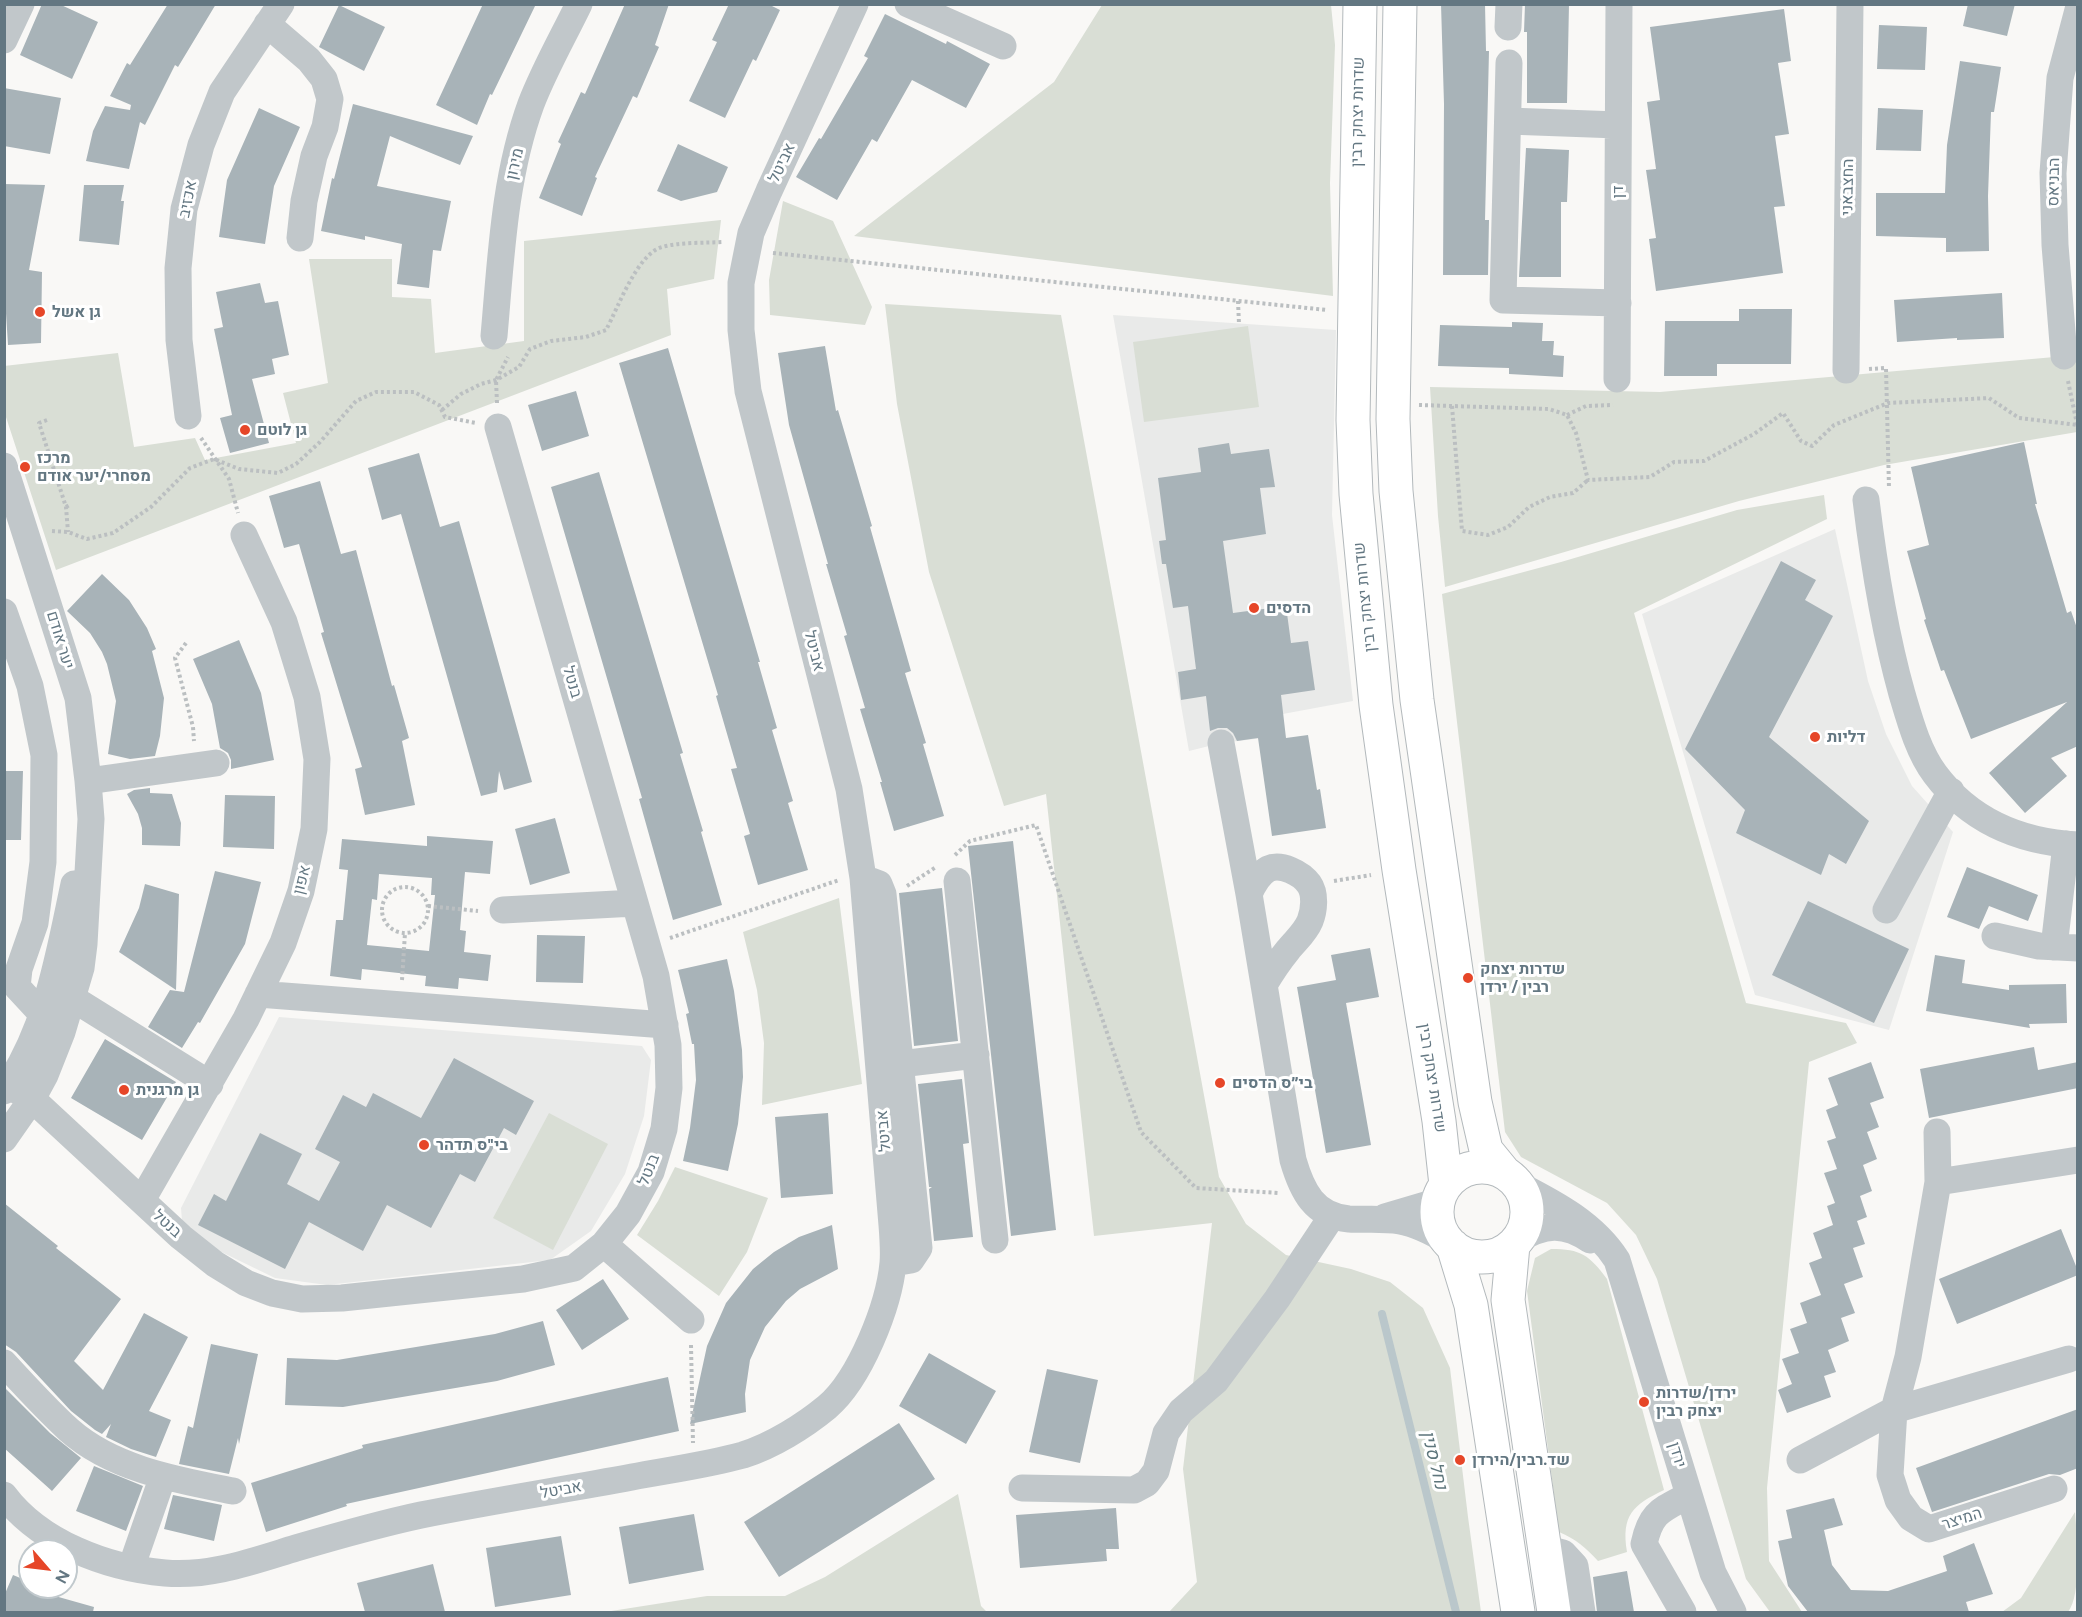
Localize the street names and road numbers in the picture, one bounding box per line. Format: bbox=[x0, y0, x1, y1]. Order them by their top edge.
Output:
street label: שדרות יצחק רבין bbox=[1347, 57, 1369, 167]
street label: אביטל bbox=[765, 140, 799, 186]
street label: מירון bbox=[502, 146, 528, 182]
street label: הבניאס bbox=[2044, 157, 2064, 207]
street label: החצבאני bbox=[1838, 158, 1858, 216]
street label: אכזיב bbox=[175, 179, 201, 219]
street label: דן bbox=[1608, 186, 1628, 198]
street label: שדרות יצחק רבין bbox=[1350, 541, 1380, 653]
street label: יער אודם bbox=[42, 609, 78, 671]
street label: אביטל bbox=[800, 628, 828, 674]
street label: בנטל bbox=[558, 664, 586, 700]
street label: אפון bbox=[289, 863, 315, 897]
street label: שדרות יצחק רבין bbox=[1414, 1022, 1450, 1134]
street label: אביטל bbox=[873, 1109, 895, 1153]
street label: בנטל bbox=[634, 1151, 664, 1189]
street label: בנטל bbox=[149, 1206, 185, 1242]
street label: ירדן bbox=[1664, 1440, 1690, 1470]
street label: אביטל bbox=[539, 1477, 583, 1503]
street label: המיצר bbox=[1940, 1504, 1984, 1534]

